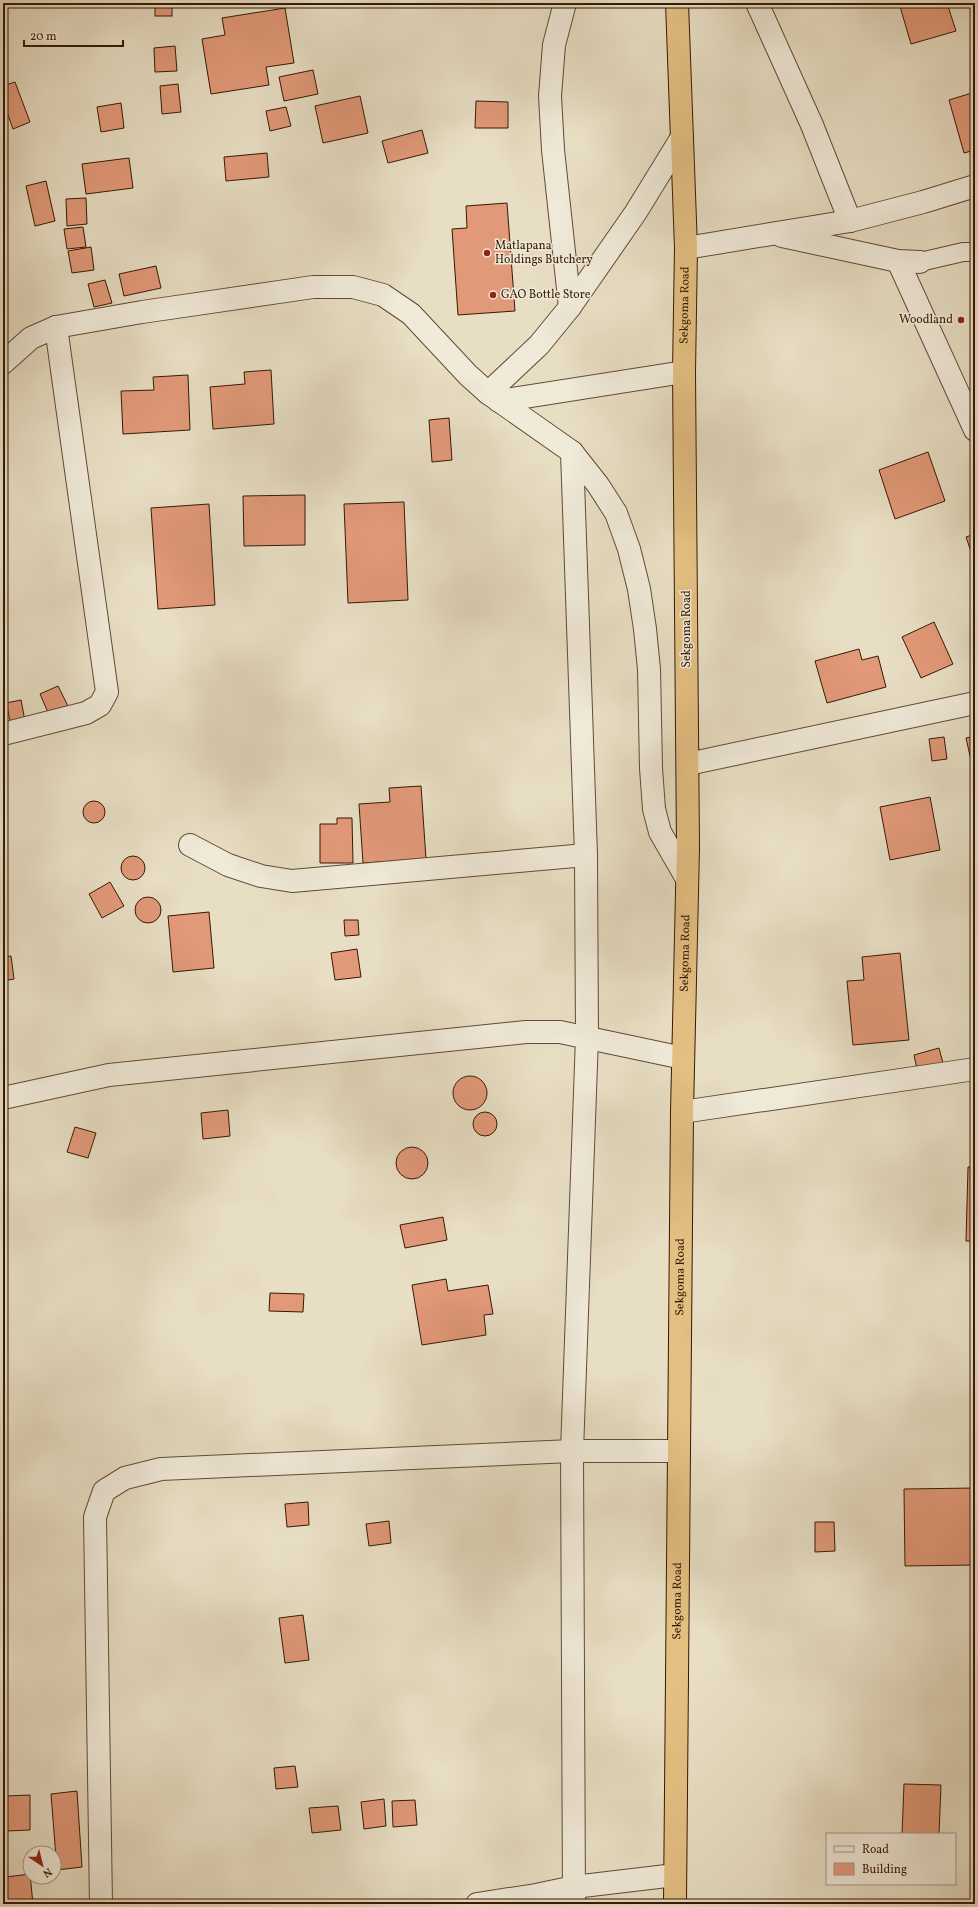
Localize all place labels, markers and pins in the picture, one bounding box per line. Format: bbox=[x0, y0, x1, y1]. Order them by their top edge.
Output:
place label: Matlapana Holdings Butchery bbox=[495, 238, 593, 268]
marker: Matlapana Holdings Butchery bbox=[482, 248, 492, 258]
place label: GAO Bottle Store bbox=[501, 287, 591, 303]
marker: GAO Bottle Store bbox=[488, 290, 498, 300]
place label: Woodland bbox=[899, 312, 953, 328]
marker: Woodland bbox=[956, 315, 966, 325]

